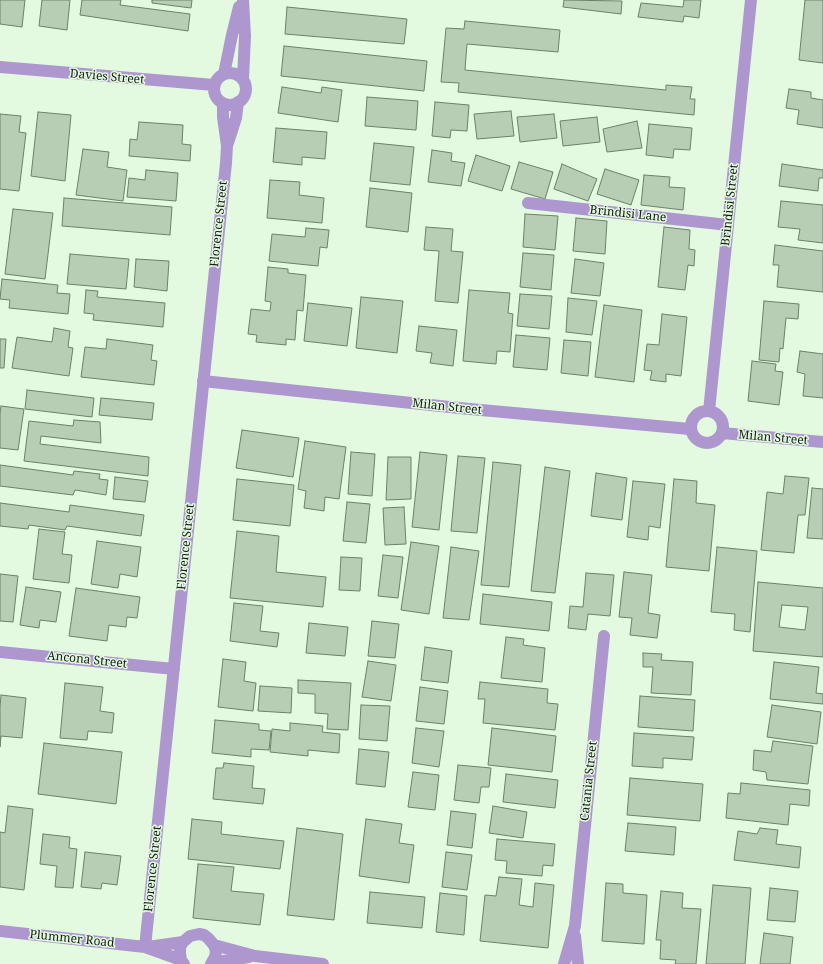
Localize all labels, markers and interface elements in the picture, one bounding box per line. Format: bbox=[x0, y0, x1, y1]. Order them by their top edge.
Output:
street label: Davies Street bbox=[69, 67, 145, 87]
street label: Brindisi Street bbox=[719, 163, 741, 247]
street label: Florence Street bbox=[207, 180, 231, 268]
street label: Brindisi Lane bbox=[589, 203, 667, 225]
street label: Milan Street bbox=[411, 396, 483, 418]
street label: Milan Street bbox=[738, 428, 808, 448]
street label: Florence Street bbox=[174, 503, 198, 591]
street label: Ancona Street bbox=[46, 649, 128, 671]
street label: Catania Street bbox=[578, 740, 600, 822]
street label: Florence Street bbox=[141, 825, 165, 913]
street label: Plummer Road bbox=[29, 927, 115, 951]

